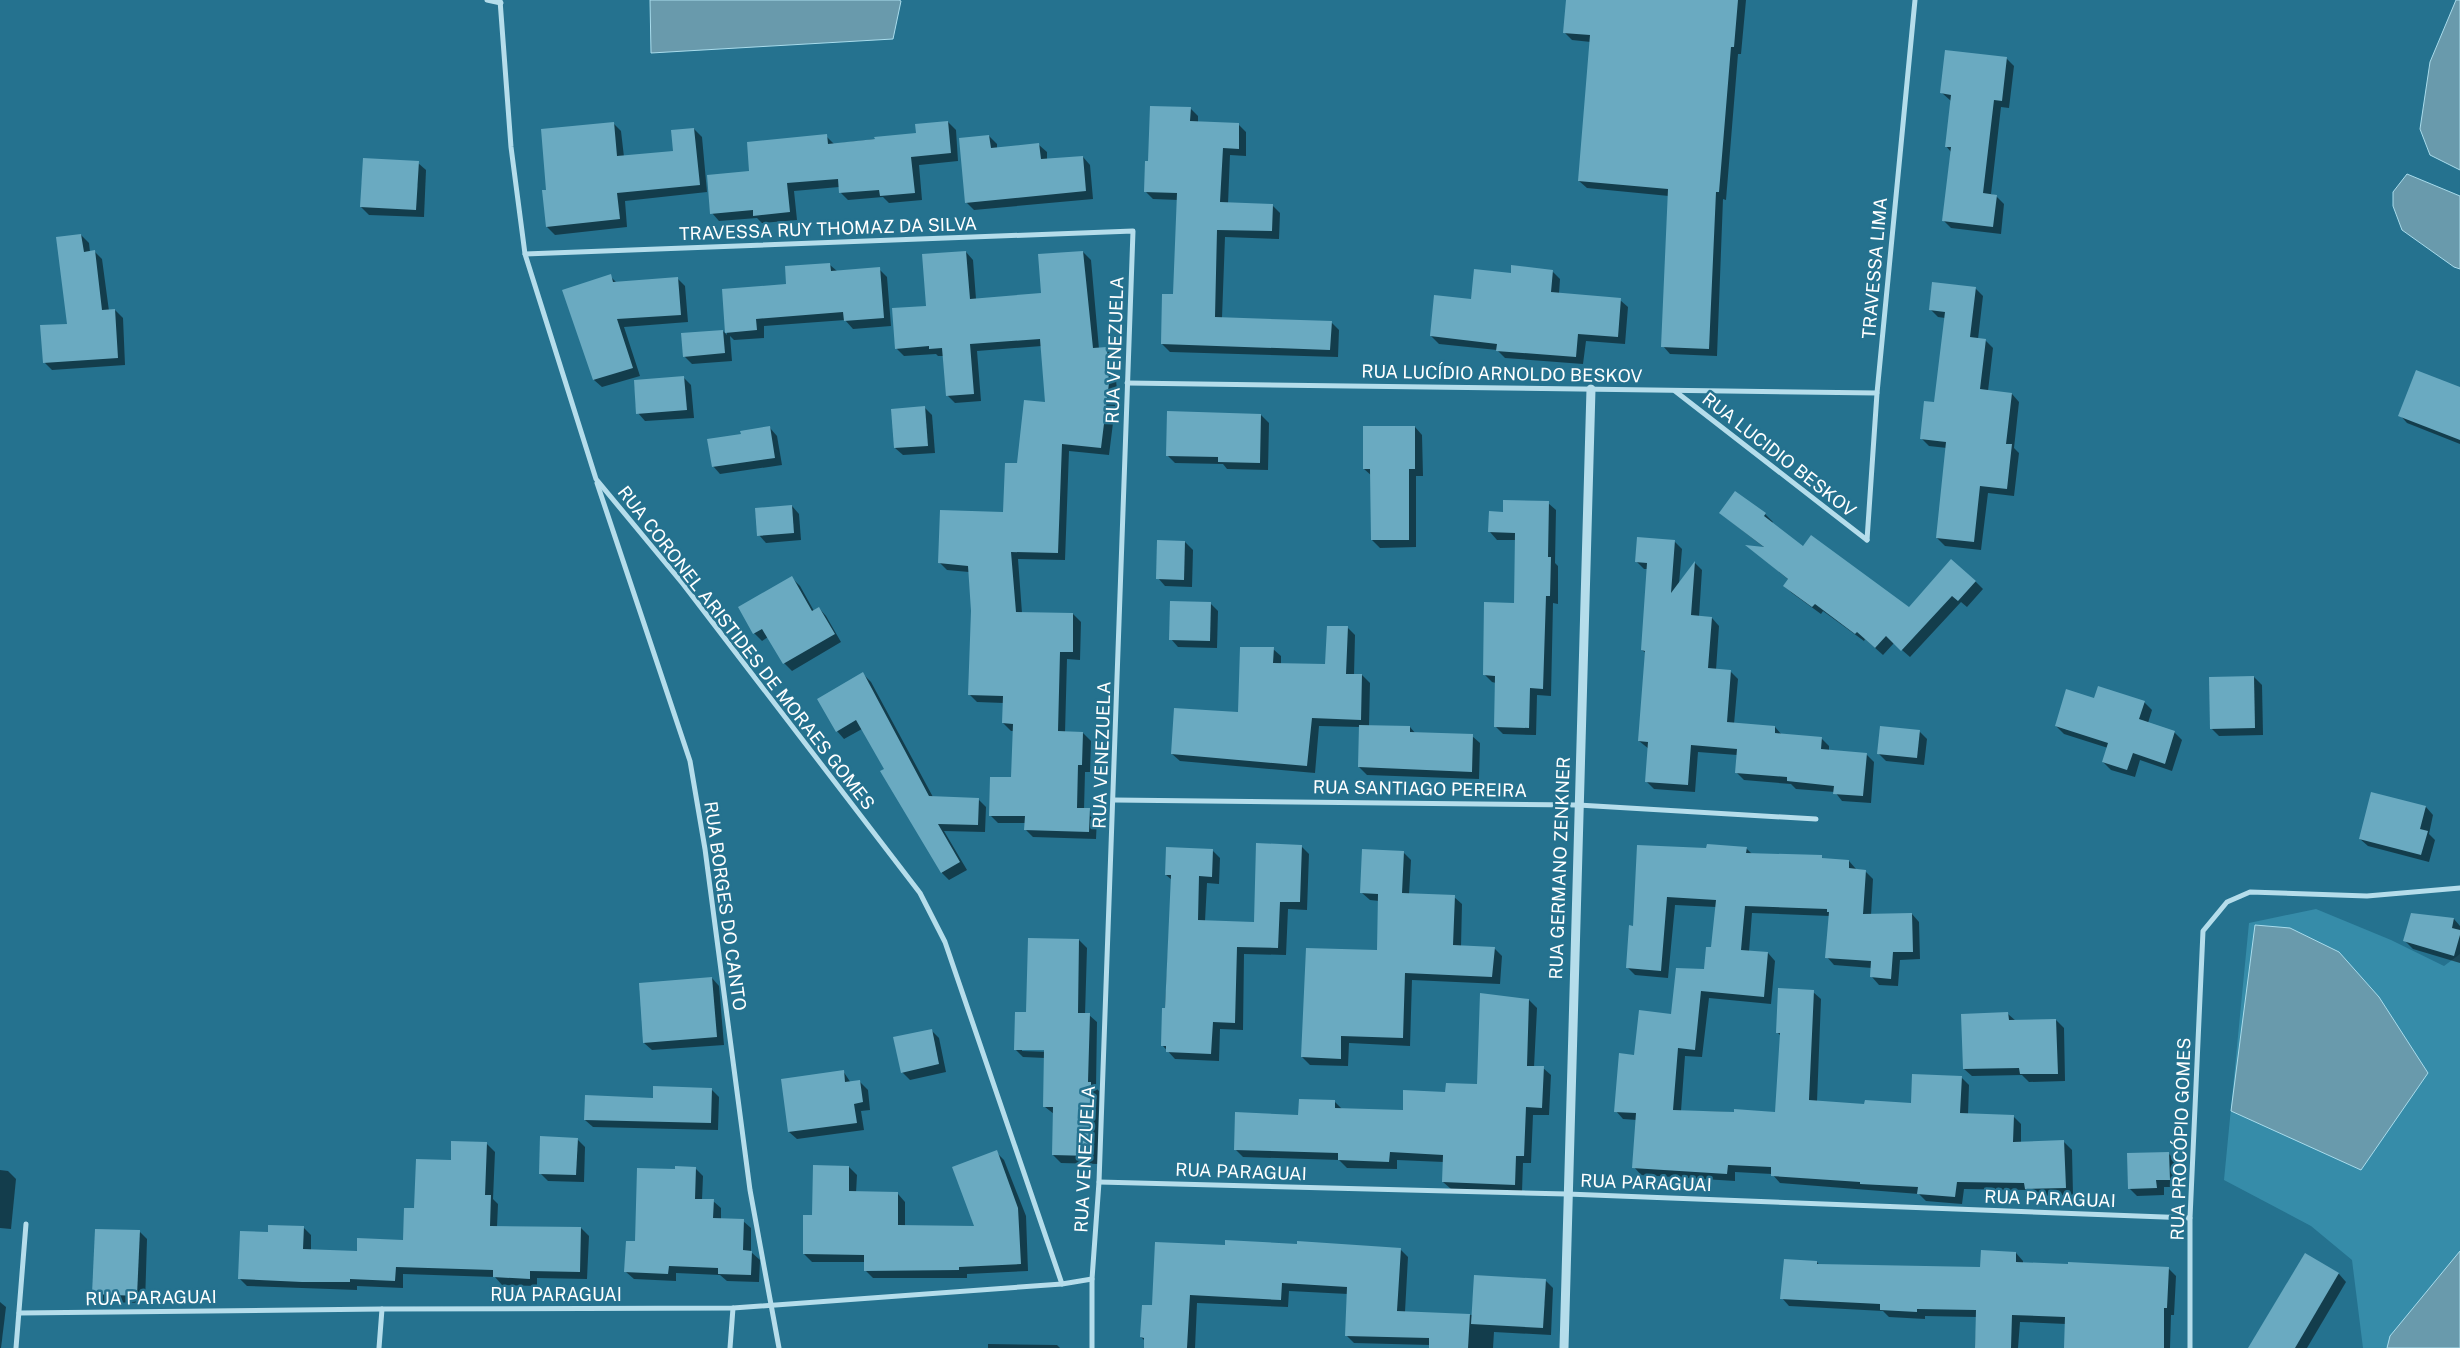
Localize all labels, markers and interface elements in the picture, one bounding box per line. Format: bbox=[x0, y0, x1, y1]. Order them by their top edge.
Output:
street label: TRAVESSA LIMA bbox=[1858, 196, 1891, 340]
street label: TRAVESSA RUY THOMAZ DA SILVA bbox=[679, 213, 978, 244]
street label: RUA VENEZUELA bbox=[1101, 276, 1128, 424]
street label: RUA LUCÍDIO ARNOLDO BESKOV bbox=[1361, 360, 1643, 386]
street label: RUA LUCIDIO BESKOV bbox=[1698, 388, 1860, 521]
street label: RUA CORONEL ARISTIDES DE MORAES GOMES bbox=[614, 482, 879, 814]
street label: RUA VENEZUELA bbox=[1088, 681, 1115, 829]
street label: RUA GERMANO ZENKNER bbox=[1545, 756, 1574, 980]
street label: RUA SANTIAGO PEREIRA bbox=[1313, 776, 1527, 801]
street label: RUA BORGES DO CANTO bbox=[700, 800, 751, 1012]
street label: RUA PROCÓPIO GOMES bbox=[2165, 1037, 2195, 1241]
street label: RUA VENEZUELA bbox=[1070, 1085, 1099, 1233]
street label: RUA PARAGUAI bbox=[1175, 1159, 1307, 1184]
street label: RUA PARAGUAI bbox=[1580, 1170, 1712, 1195]
street label: RUA PARAGUAI bbox=[1984, 1186, 2116, 1211]
street label: RUA PARAGUAI bbox=[490, 1284, 622, 1305]
street label: RUA PARAGUAI bbox=[85, 1286, 217, 1309]

